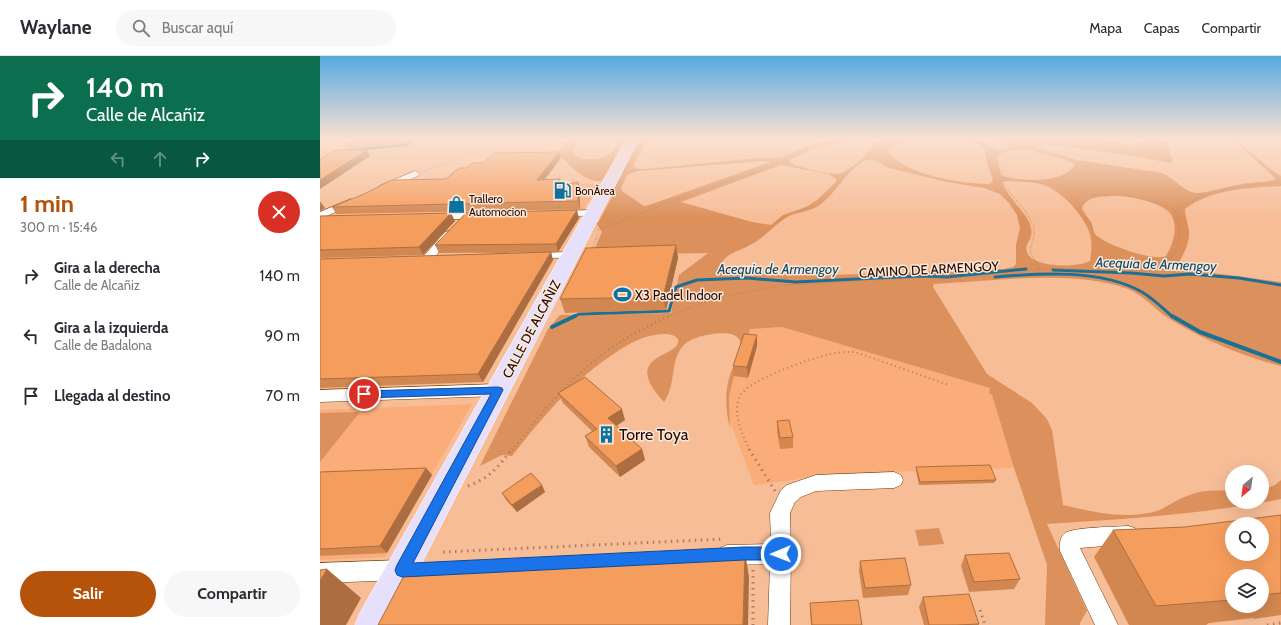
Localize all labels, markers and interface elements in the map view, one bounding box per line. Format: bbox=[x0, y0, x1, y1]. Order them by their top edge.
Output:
search box bbox=[116, 10, 396, 46]
text: Waylane bbox=[20, 16, 92, 39]
icon: search bbox=[130, 17, 152, 39]
text: Buscar aquí bbox=[162, 19, 233, 37]
text: Mapa bbox=[1089, 19, 1122, 37]
text: Capas bbox=[1144, 19, 1180, 37]
text: Compartir bbox=[1202, 19, 1261, 37]
text: 140 m bbox=[86, 70, 164, 104]
icon: right bbox=[20, 72, 72, 124]
text: Calle de Alcañiz bbox=[86, 104, 205, 126]
icon: left bbox=[107, 148, 129, 170]
icon: ahead bbox=[149, 148, 171, 170]
icon: right bbox=[191, 148, 213, 170]
fuel station icon: BonÀrea bbox=[552, 181, 572, 201]
place label: BonÀrea bbox=[575, 184, 615, 198]
text: 1 min bbox=[20, 189, 74, 218]
button: close bbox=[258, 191, 300, 233]
place label: Trallero Automocion bbox=[469, 192, 526, 219]
shop icon: Trallero Automocion bbox=[446, 195, 466, 215]
text: 300 m · 15:46 bbox=[20, 219, 97, 235]
water label: Acequia de Armengoy bbox=[1094, 253, 1217, 275]
street label: CAMINO DE ARMENGOY bbox=[859, 257, 1000, 281]
text: Gira a la derecha bbox=[54, 259, 160, 277]
water label: Acequia de Armengoy bbox=[716, 260, 839, 278]
icon: right bbox=[20, 265, 42, 287]
text: 140 m bbox=[259, 267, 300, 285]
text: Calle de Alcañiz bbox=[54, 277, 140, 293]
street label: CALLE DE ALCAÑIZ bbox=[498, 277, 564, 381]
sports icon: X3 Padel Indoor bbox=[612, 285, 632, 305]
place label: X3 Padel Indoor bbox=[635, 287, 723, 303]
text: Gira a la izquierda bbox=[54, 319, 168, 337]
icon: left bbox=[20, 325, 42, 347]
text: 90 m bbox=[264, 327, 300, 345]
text: Calle de Badalona bbox=[54, 337, 152, 353]
pin bbox=[347, 377, 381, 411]
icon: arrive bbox=[353, 383, 375, 405]
icon: arrive bbox=[20, 385, 42, 407]
text: Llegada al destino bbox=[54, 387, 170, 405]
text: 70 m bbox=[266, 387, 300, 405]
building icon: Torre Toya bbox=[596, 424, 616, 444]
place label: Torre Toya bbox=[619, 425, 689, 444]
north arrow bbox=[1225, 465, 1269, 509]
map controls bbox=[1225, 465, 1269, 613]
button: search bbox=[1225, 517, 1269, 561]
position arrow bbox=[760, 533, 802, 575]
button: layers bbox=[1225, 569, 1269, 613]
button: Salir bbox=[20, 571, 156, 617]
button: Compartir bbox=[164, 571, 300, 617]

